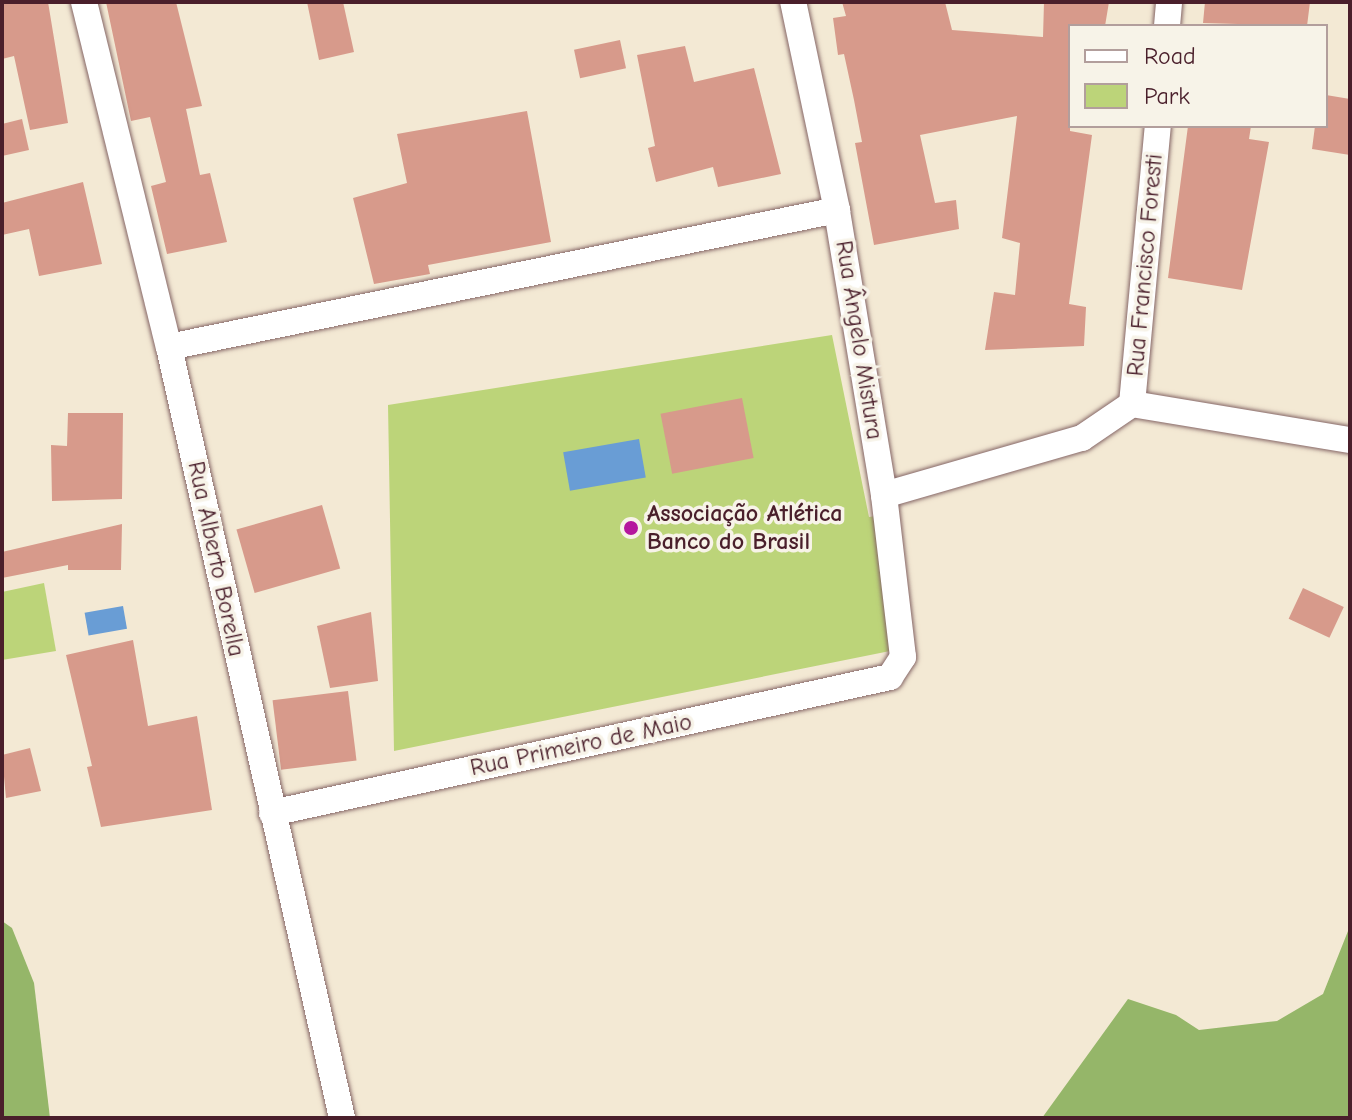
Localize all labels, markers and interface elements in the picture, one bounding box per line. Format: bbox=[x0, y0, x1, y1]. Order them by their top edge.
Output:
legend bbox=[1068, 24, 1328, 128]
text: Road bbox=[1144, 42, 1196, 70]
text: Park bbox=[1144, 82, 1190, 110]
street label: Rua Francisco Foresti bbox=[1121, 153, 1169, 377]
street label: Rua Ângelo Mistura bbox=[829, 238, 889, 442]
street label: Rua Alberto Borella bbox=[181, 459, 251, 659]
place label: Associação Atlética Banco do Brasil bbox=[647, 500, 843, 556]
marker: Associação Atlética Banco do Brasil bbox=[622, 519, 640, 537]
street label: Rua Primeiro de Maio bbox=[468, 707, 694, 783]

